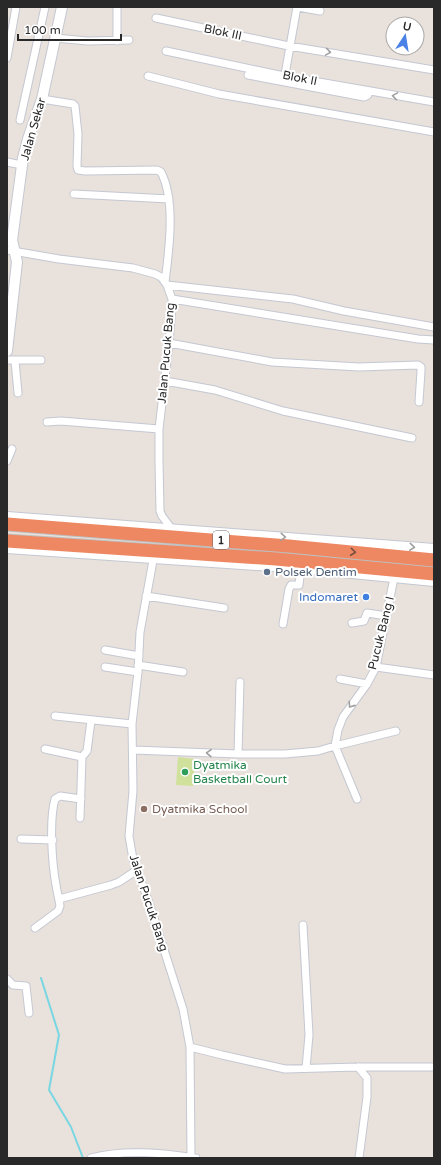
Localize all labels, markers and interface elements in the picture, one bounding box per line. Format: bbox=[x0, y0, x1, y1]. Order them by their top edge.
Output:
scale bar bbox=[18, 16, 121, 42]
north arrow bbox=[385, 16, 425, 56]
text: U bbox=[402, 19, 412, 34]
street label: Blok III bbox=[203, 21, 243, 43]
text: 100 m bbox=[24, 23, 61, 37]
one-way arrow bbox=[325, 48, 331, 56]
street label: Blok II bbox=[281, 68, 319, 88]
one-way arrow bbox=[392, 92, 399, 101]
street label: Jalan Sekar bbox=[17, 96, 49, 162]
street label: Jalan Pucuk Bang bbox=[155, 302, 177, 404]
road number: 1 bbox=[213, 531, 229, 549]
one-way arrow bbox=[280, 533, 286, 542]
one-way arrow bbox=[409, 542, 415, 551]
one-way arrow bbox=[350, 547, 356, 556]
place label: Polsek Dentim bbox=[275, 565, 357, 579]
marker: Polsek Dentim bbox=[262, 567, 272, 577]
place label: Indomaret bbox=[299, 590, 358, 604]
marker: Indomaret bbox=[361, 592, 371, 602]
street label: Pucuk Bang I bbox=[365, 595, 397, 671]
one-way arrow bbox=[349, 701, 356, 708]
one-way arrow bbox=[206, 749, 212, 758]
place label: Dyatmika Basketball Court bbox=[193, 758, 287, 786]
marker: Dyatmika Basketball Court bbox=[180, 767, 190, 777]
place label: Dyatmika School bbox=[152, 802, 248, 816]
marker: Dyatmika School bbox=[139, 804, 149, 814]
street label: Jalan Pucuk Bang bbox=[127, 853, 171, 953]

